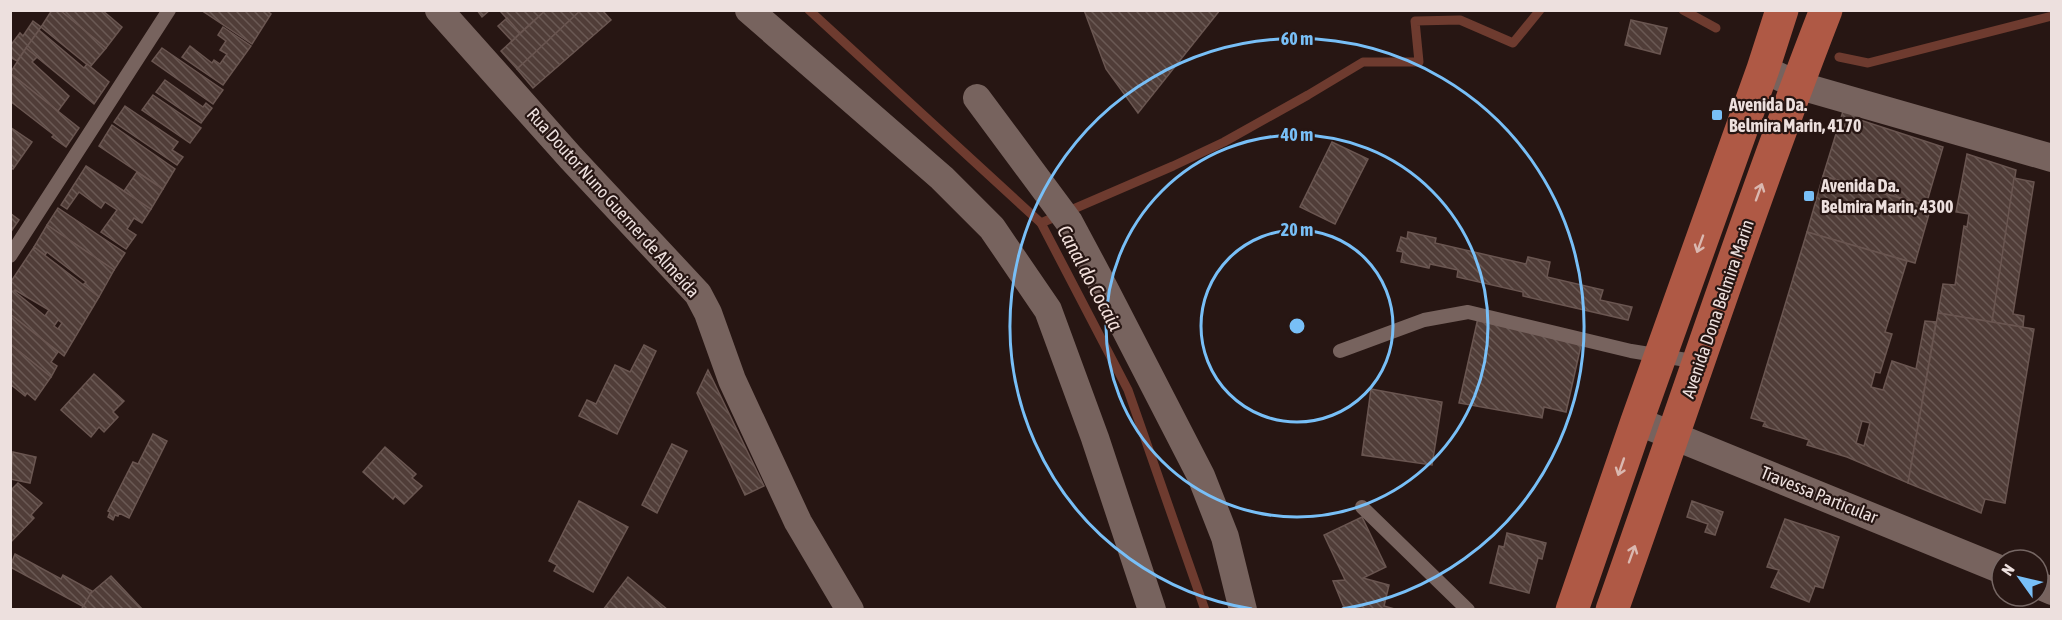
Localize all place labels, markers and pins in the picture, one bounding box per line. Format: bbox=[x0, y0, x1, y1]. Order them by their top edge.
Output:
place label: Avenida Da. Belmira Marin, 4170 bbox=[1728, 94, 1861, 136]
marker: Avenida Da. Belmira Marin, 4170 bbox=[1710, 108, 1724, 122]
place label: Avenida Da. Belmira Marin, 4300 bbox=[1820, 175, 1953, 217]
marker: Avenida Da. Belmira Marin, 4300 bbox=[1802, 189, 1816, 203]
centre of rings bbox=[1287, 316, 1307, 336]

